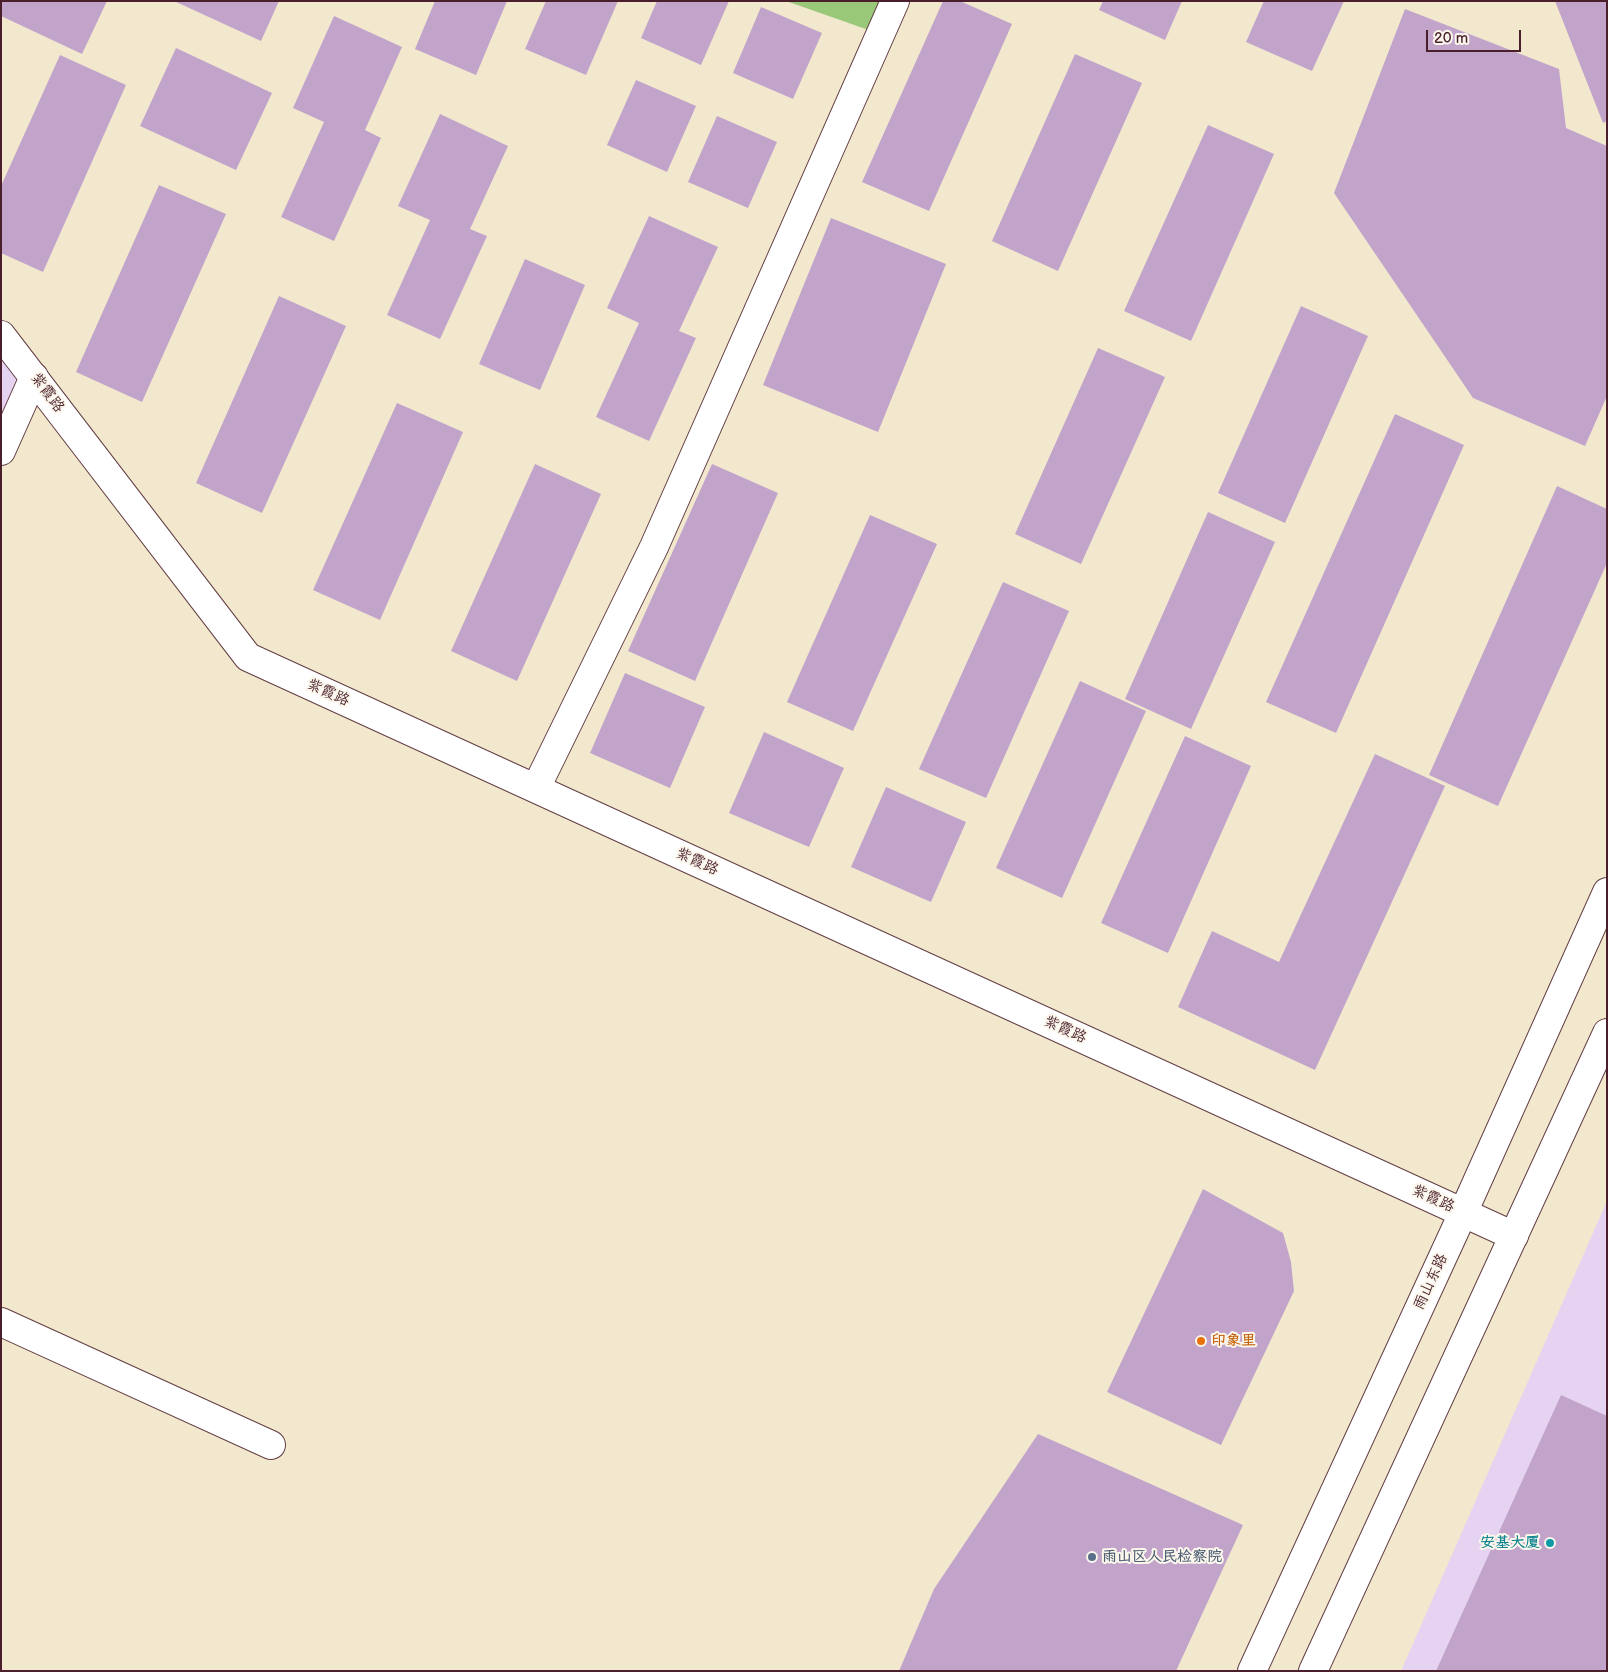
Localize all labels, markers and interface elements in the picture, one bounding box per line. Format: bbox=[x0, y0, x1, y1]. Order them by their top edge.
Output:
scale bar bbox=[1428, 20, 1523, 52]
text: 20 m bbox=[1434, 29, 1468, 48]
street label: 紫霞路 bbox=[26, 370, 68, 416]
street label: 紫霞路 bbox=[304, 676, 352, 710]
street label: 紫霞路 bbox=[673, 844, 721, 880]
street label: 紫霞路 bbox=[1041, 1012, 1089, 1048]
street label: 紫霞路 bbox=[1409, 1181, 1457, 1217]
street label: 雨山东路 bbox=[1410, 1251, 1452, 1313]
place label: 印象里 bbox=[1211, 1332, 1256, 1350]
marker: 印象里 bbox=[1195, 1335, 1207, 1347]
place label: 安基大厦 bbox=[1480, 1534, 1540, 1552]
marker: 安基大厦 bbox=[1544, 1537, 1556, 1549]
place label: 雨山区人民检察院 bbox=[1102, 1548, 1222, 1566]
marker: 雨山区人民检察院 bbox=[1086, 1551, 1098, 1563]

